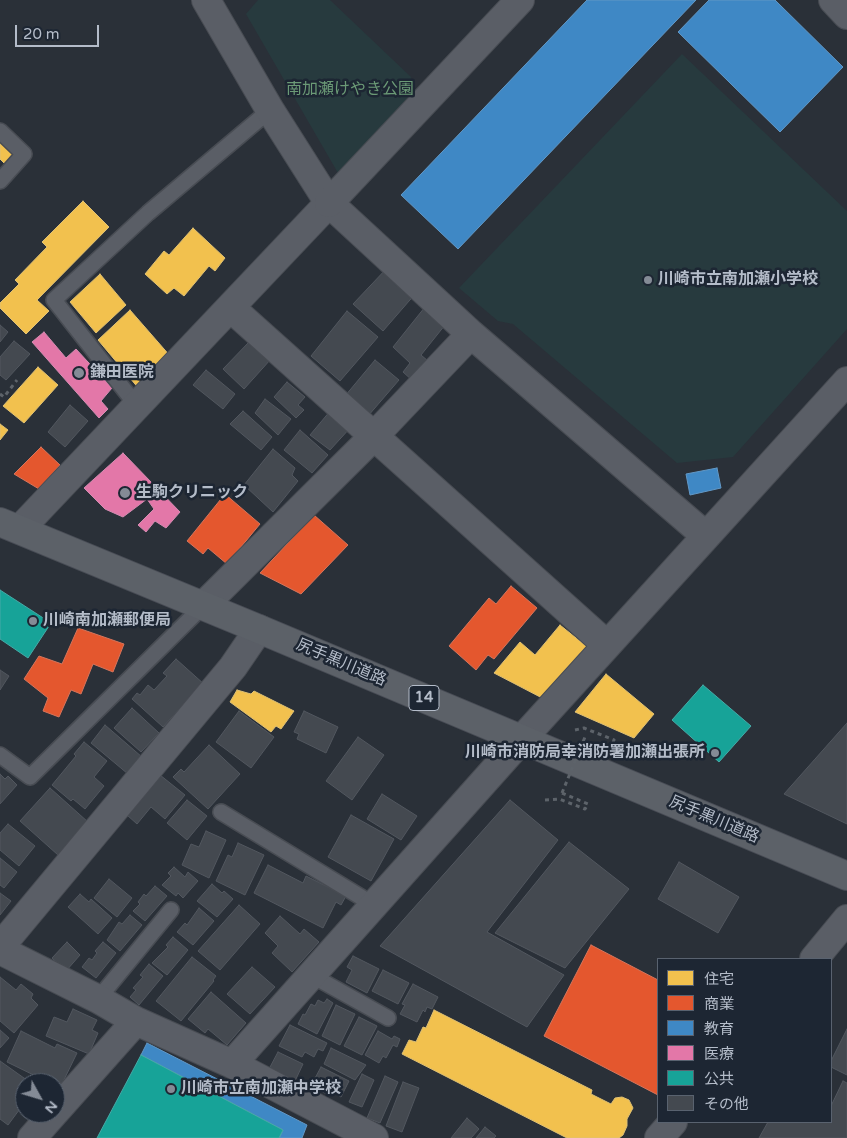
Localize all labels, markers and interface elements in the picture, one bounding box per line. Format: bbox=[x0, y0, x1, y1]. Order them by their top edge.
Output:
scale bar bbox=[18, 15, 101, 47]
text: 20 m bbox=[23, 25, 60, 43]
park label: 南加瀬けやき公園 bbox=[286, 80, 414, 100]
place label: 川崎市立南加瀬小学校 bbox=[658, 270, 818, 290]
marker: 川崎市立南加瀬小学校 bbox=[642, 274, 654, 286]
place label: 鎌田医院 bbox=[90, 363, 154, 383]
marker: 鎌田医院 bbox=[72, 366, 86, 380]
place label: 生駒クリニック bbox=[136, 483, 248, 503]
marker: 生駒クリニック bbox=[118, 486, 132, 500]
place label: 川崎南加瀬郵便局 bbox=[43, 611, 171, 631]
marker: 川崎南加瀬郵便局 bbox=[27, 615, 39, 627]
street label: 尻手黒川道路 bbox=[293, 635, 389, 691]
road number: 14 bbox=[409, 686, 439, 710]
place label: 川崎市消防局幸消防署加瀬出張所 bbox=[465, 743, 705, 763]
marker: 川崎市消防局幸消防署加瀬出張所 bbox=[709, 747, 721, 759]
street label: 尻手黒川道路 bbox=[666, 792, 762, 848]
legend bbox=[657, 958, 832, 1123]
text: 住宅 bbox=[704, 970, 734, 988]
text: 商業 bbox=[704, 995, 734, 1013]
text: 教育 bbox=[704, 1020, 734, 1038]
text: 医療 bbox=[704, 1045, 734, 1063]
text: 公共 bbox=[704, 1070, 734, 1088]
north arrow bbox=[15, 1073, 65, 1123]
place label: 川崎市立南加瀬中学校 bbox=[181, 1079, 341, 1099]
marker: 川崎市立南加瀬中学校 bbox=[165, 1083, 177, 1095]
text: その他 bbox=[704, 1095, 749, 1113]
text: N bbox=[41, 1097, 61, 1117]

